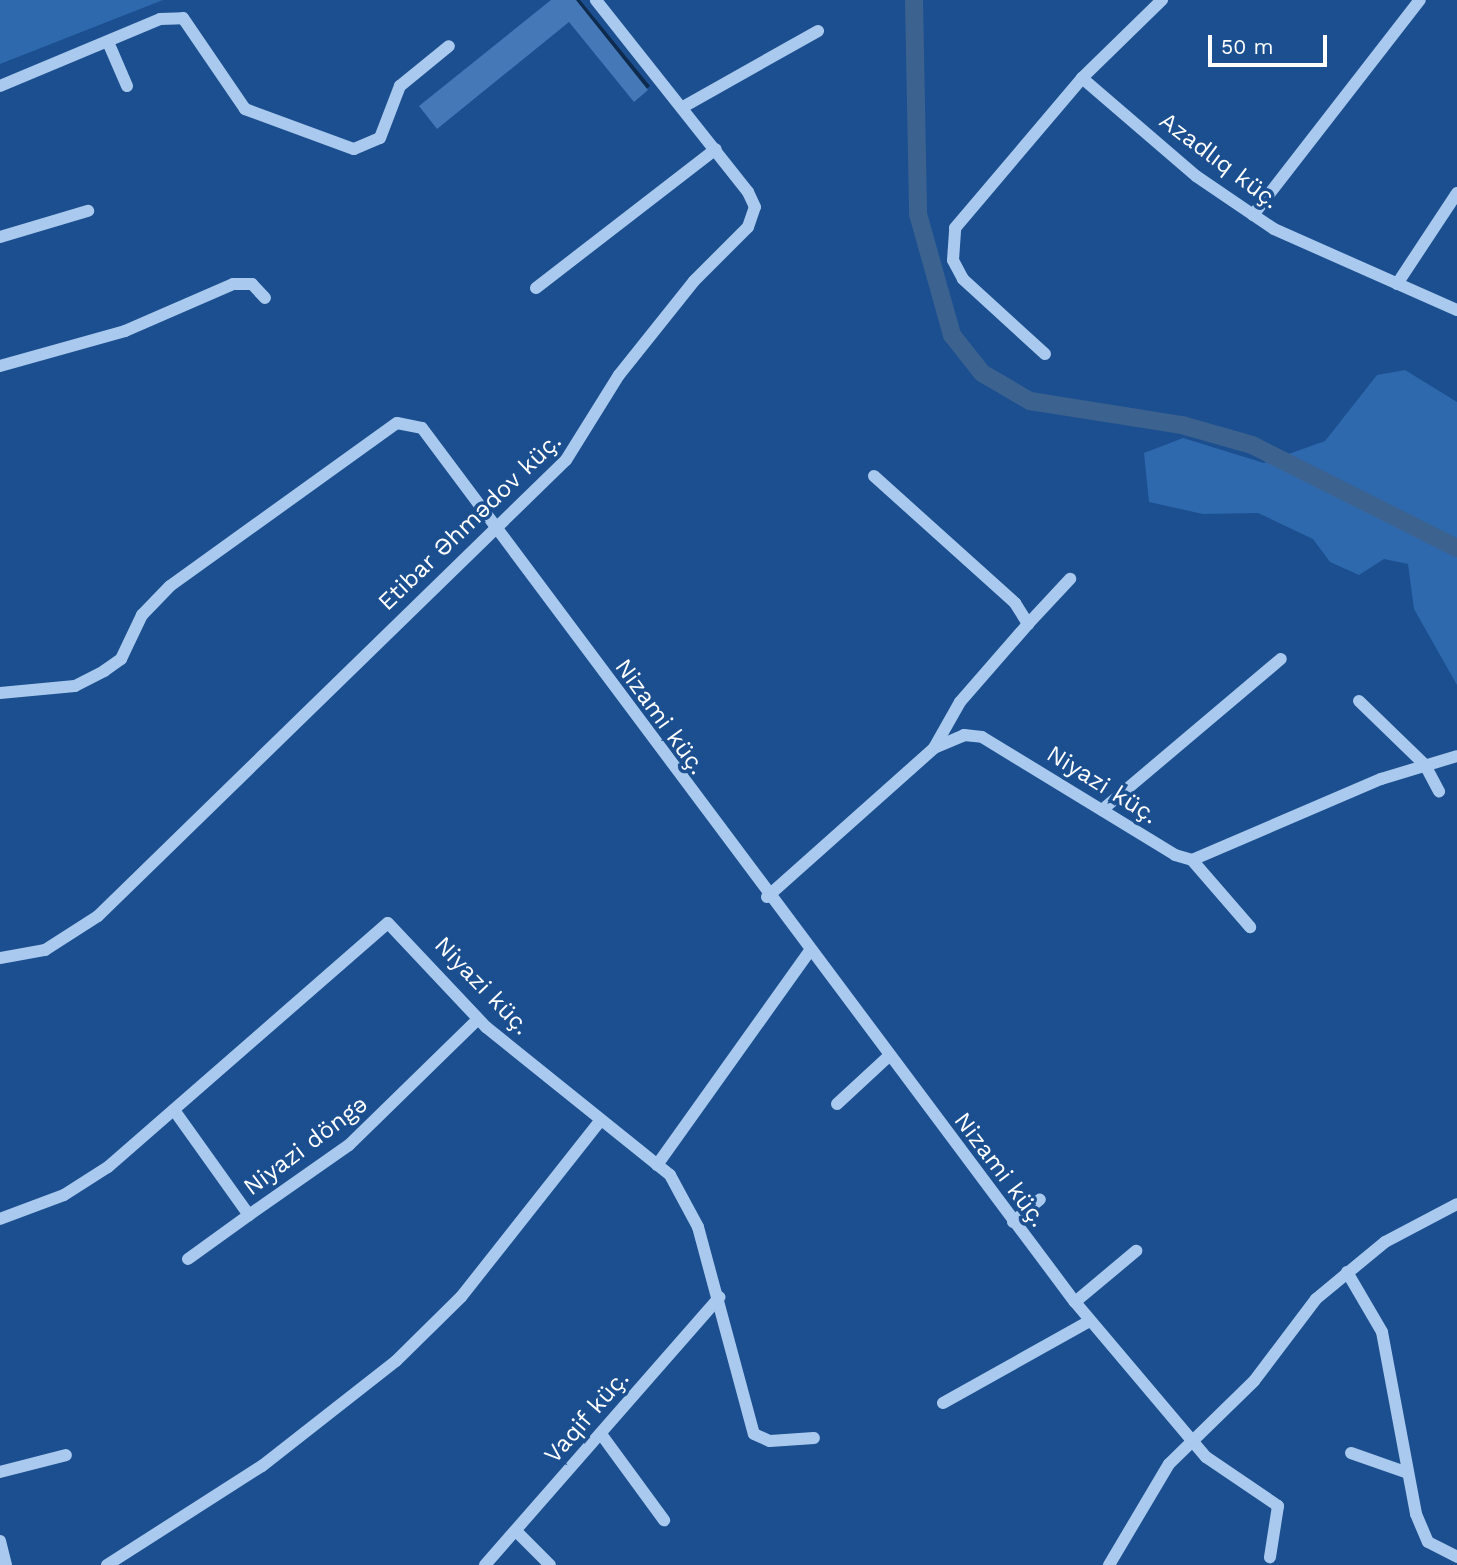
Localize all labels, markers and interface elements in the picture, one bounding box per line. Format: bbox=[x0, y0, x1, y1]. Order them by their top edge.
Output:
scale bar bbox=[1212, 21, 1331, 65]
text: 50 m bbox=[1221, 34, 1273, 59]
street label: Azadlıq küç. bbox=[1153, 107, 1285, 215]
street label: Etibar Əhmədov küç. bbox=[372, 427, 568, 617]
street label: Nizami küç. bbox=[608, 653, 712, 781]
street label: Niyazi küç. bbox=[1041, 740, 1163, 830]
street label: Niyazi küç. bbox=[428, 931, 536, 1041]
street label: Niyazi döngə bbox=[238, 1090, 374, 1202]
street label: Nizami küç. bbox=[948, 1107, 1052, 1233]
street label: Vaqif küç. bbox=[538, 1364, 636, 1470]

